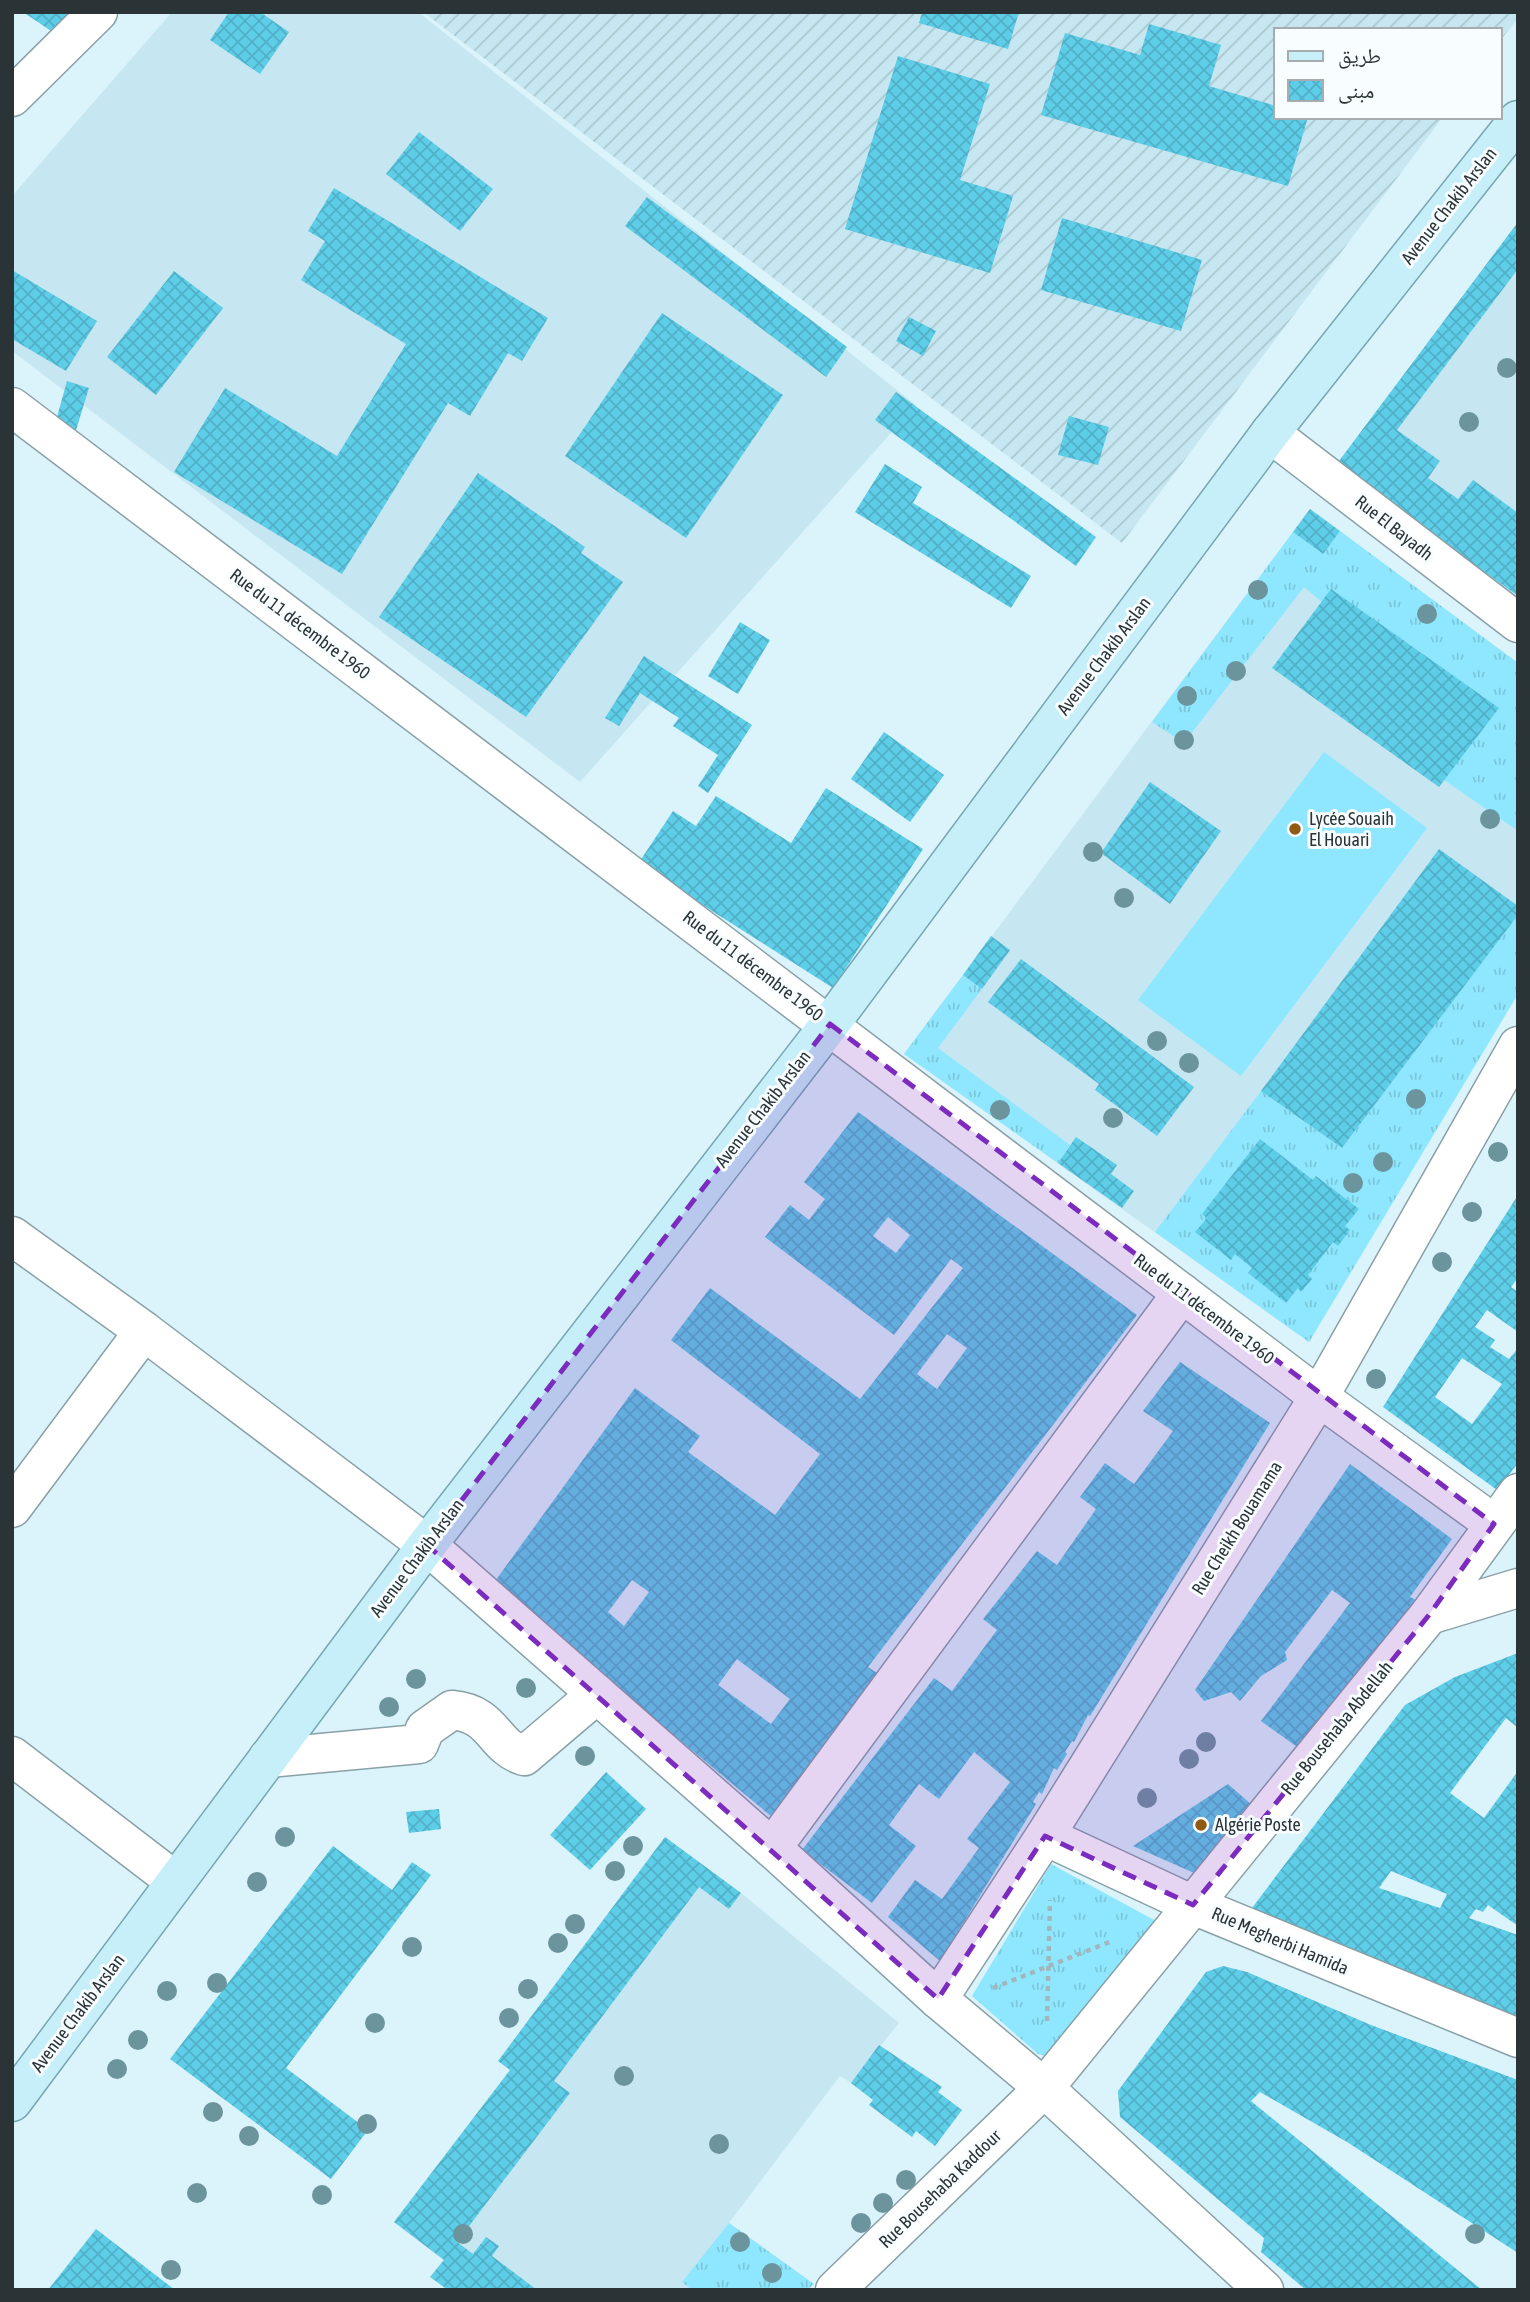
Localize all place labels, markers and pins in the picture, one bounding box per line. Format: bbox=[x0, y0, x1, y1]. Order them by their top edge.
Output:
place label: Lycée Souaih El Houari bbox=[1309, 808, 1394, 850]
marker: Lycée Souaih El Houari bbox=[1287, 821, 1303, 837]
place label: Algérie Poste bbox=[1215, 1814, 1301, 1835]
marker: Algérie Poste bbox=[1193, 1817, 1209, 1833]

